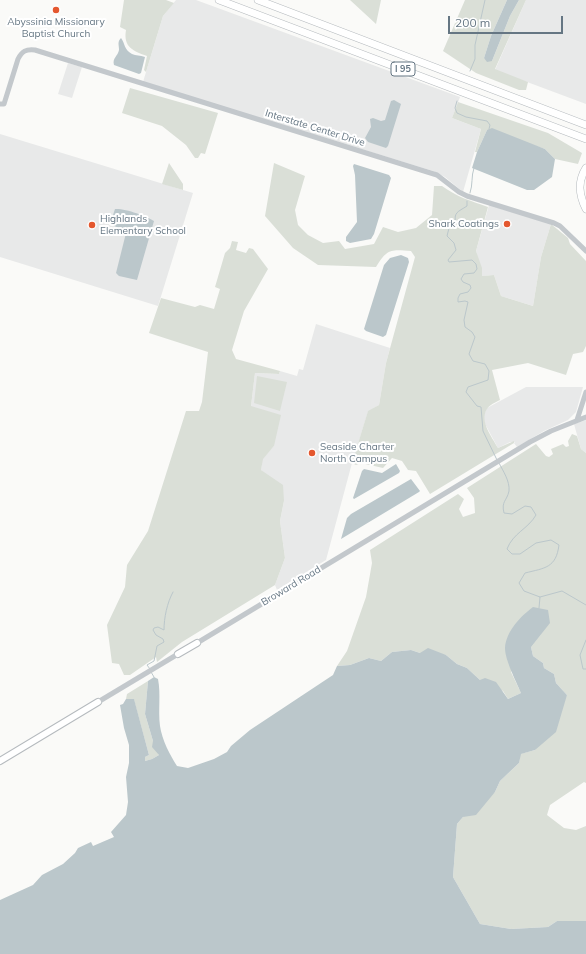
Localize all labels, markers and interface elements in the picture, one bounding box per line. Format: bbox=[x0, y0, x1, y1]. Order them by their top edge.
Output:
marker: Abyssinia Missionary Baptist Church bbox=[51, 5, 61, 15]
scale bar bbox=[450, 8, 565, 34]
text: 200 m bbox=[455, 15, 490, 30]
place label: Abyssinia Missionary Baptist Church bbox=[7, 16, 105, 40]
road number: I 95 bbox=[391, 62, 415, 76]
street label: Interstate Center Drive bbox=[264, 107, 366, 149]
place label: Highlands Elementary School bbox=[100, 213, 186, 236]
place label: Shark Coatings bbox=[429, 218, 499, 230]
marker: Shark Coatings bbox=[502, 219, 512, 229]
marker: Highlands Elementary School bbox=[87, 220, 97, 230]
place label: Seaside Charter North Campus bbox=[320, 441, 394, 464]
marker: Seaside Charter North Campus bbox=[307, 448, 317, 458]
street label: Broward Road bbox=[259, 564, 323, 608]

